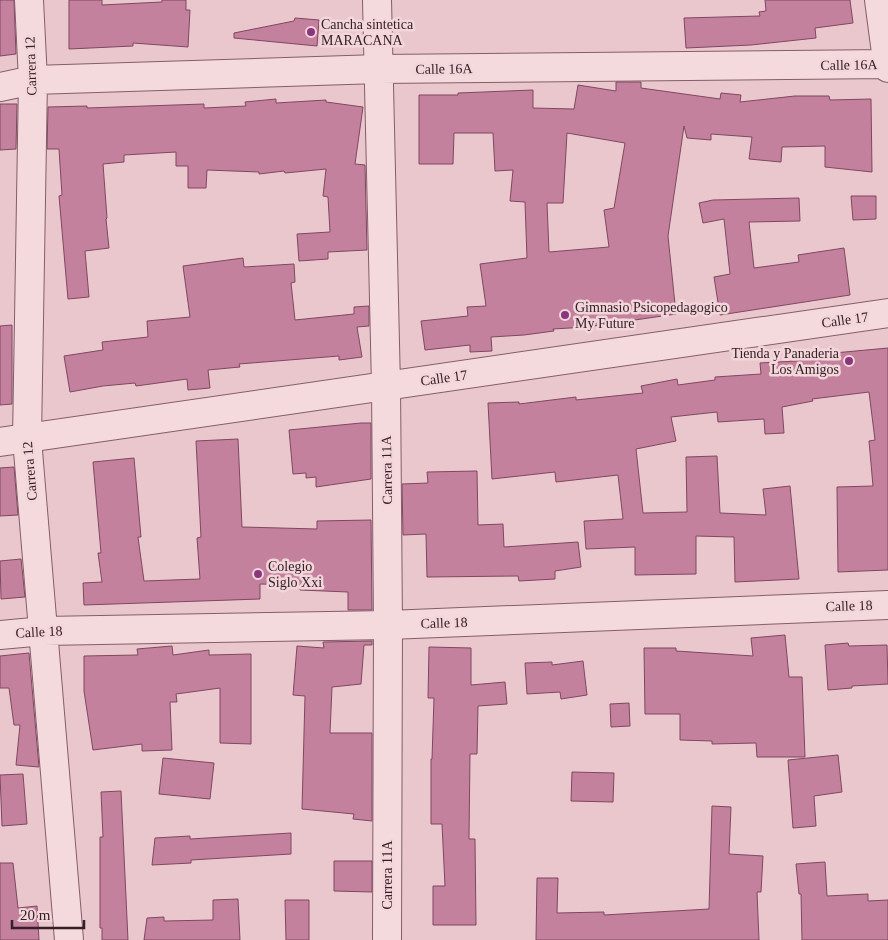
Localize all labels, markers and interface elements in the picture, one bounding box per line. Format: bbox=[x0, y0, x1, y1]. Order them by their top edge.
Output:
place label: Cancha sintetica MARACANA bbox=[321, 17, 414, 48]
marker: Cancha sintetica MARACANA bbox=[305, 26, 317, 38]
street label: Carrera 12 bbox=[22, 36, 40, 96]
street label: Calle 16A bbox=[820, 57, 879, 73]
street label: Calle 16A bbox=[415, 61, 474, 77]
place label: Gimnasio Psicopedagogico My Future bbox=[575, 300, 728, 331]
marker: Gimnasio Psicopedagogico My Future bbox=[559, 309, 571, 321]
street label: Calle 17 bbox=[821, 309, 869, 331]
place label: Tienda y Panaderia Los Amigos bbox=[731, 346, 840, 377]
marker: Tienda y Panaderia Los Amigos bbox=[843, 355, 855, 367]
street label: Calle 17 bbox=[420, 367, 468, 389]
street label: Carrera 11A bbox=[379, 434, 395, 505]
street label: Carrera 12 bbox=[20, 441, 40, 501]
place label: Colegio Siglo Xxi bbox=[268, 559, 322, 590]
marker: Colegio Siglo Xxi bbox=[252, 568, 264, 580]
street label: Calle 18 bbox=[825, 598, 873, 614]
street label: Calle 18 bbox=[420, 615, 468, 631]
street label: Calle 18 bbox=[15, 623, 63, 641]
street label: Carrera 11A bbox=[380, 840, 395, 910]
scale bar bbox=[12, 898, 85, 930]
text: 20 m bbox=[20, 907, 51, 923]

